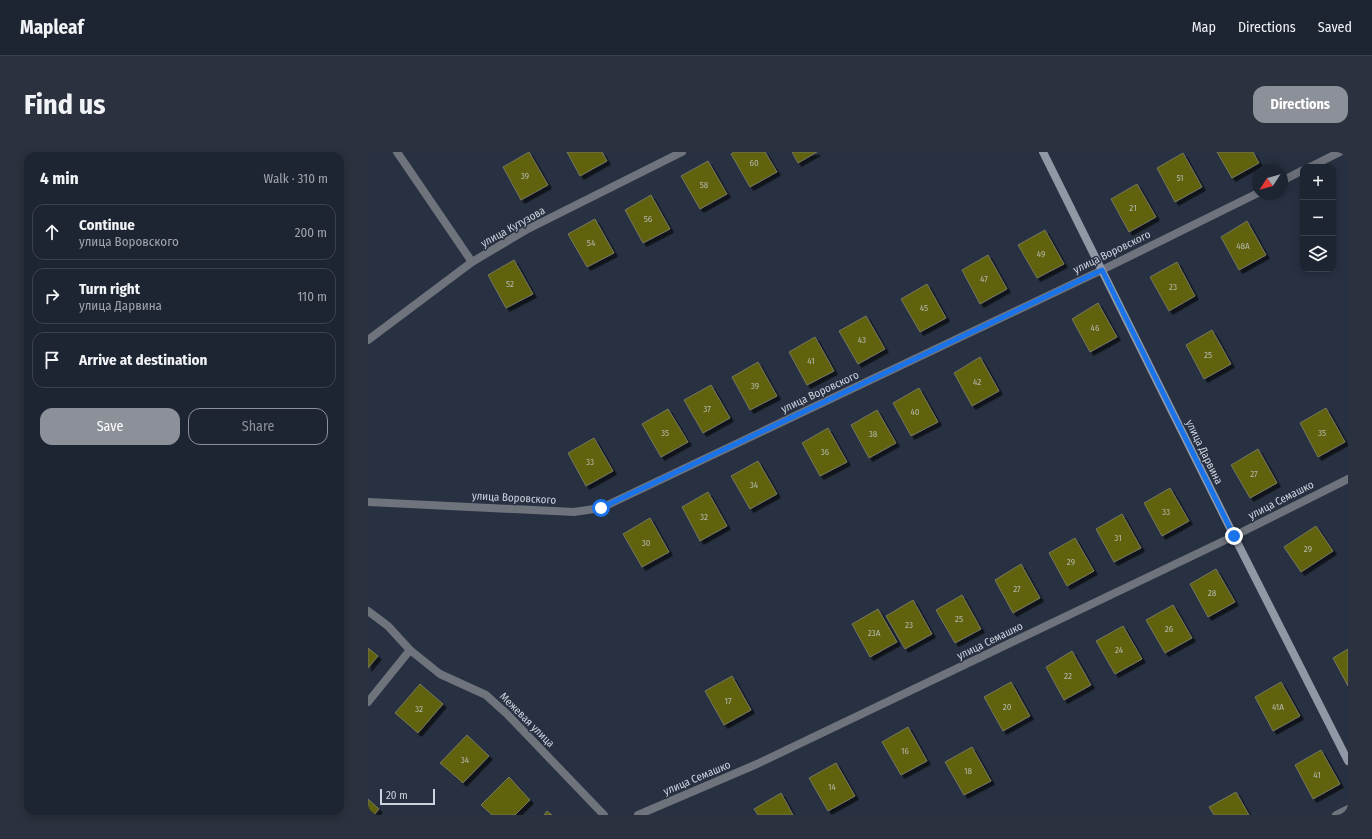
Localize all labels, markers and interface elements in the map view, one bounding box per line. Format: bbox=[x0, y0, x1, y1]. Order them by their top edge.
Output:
text: Mapleaf bbox=[20, 16, 84, 39]
text: Map bbox=[1192, 19, 1216, 36]
text: Directions bbox=[1238, 19, 1296, 36]
text: Saved bbox=[1318, 19, 1352, 36]
button: Directions bbox=[1253, 86, 1348, 123]
text: Find us bbox=[24, 88, 106, 121]
house number: 60 bbox=[749, 158, 759, 168]
north arrow bbox=[1252, 164, 1288, 200]
map controls bbox=[1300, 164, 1336, 272]
button: + bbox=[1300, 164, 1336, 200]
text: 4 min bbox=[40, 168, 79, 189]
text: Walk · 310 m bbox=[264, 171, 328, 186]
house number: 39 bbox=[521, 171, 529, 181]
house number: 51 bbox=[1176, 173, 1184, 183]
house number: 58 bbox=[700, 180, 709, 190]
button: − bbox=[1300, 200, 1336, 236]
house number: 21 bbox=[1129, 203, 1137, 213]
street label: улица Кутузова bbox=[479, 204, 547, 250]
house number: 56 bbox=[644, 214, 653, 224]
text: Continue bbox=[79, 216, 135, 234]
icon: ahead bbox=[41, 221, 63, 243]
text: 200 m bbox=[295, 225, 327, 240]
street label: улица Воровского bbox=[1071, 228, 1153, 276]
text: улица Воровского bbox=[79, 234, 179, 249]
button: layers bbox=[1300, 236, 1336, 272]
house number: 54 bbox=[587, 238, 596, 248]
house number: 48А bbox=[1236, 241, 1250, 251]
house number: 49 bbox=[1037, 249, 1045, 259]
house number: 47 bbox=[980, 274, 988, 284]
house number: 52 bbox=[506, 279, 514, 289]
text: Turn right bbox=[79, 280, 140, 298]
house number: 23 bbox=[1169, 282, 1177, 292]
icon: right bbox=[41, 285, 63, 307]
text: 110 m bbox=[297, 289, 327, 304]
text: улица Дарвина bbox=[79, 298, 162, 313]
house number: 45 bbox=[920, 303, 928, 313]
house number: 46 bbox=[1091, 323, 1100, 333]
house number: 43 bbox=[858, 335, 866, 345]
icon: arrive bbox=[41, 349, 63, 371]
house number: 25 bbox=[1204, 350, 1212, 360]
text: Arrive at destination bbox=[79, 351, 207, 369]
house number: 41 bbox=[807, 356, 815, 366]
street label: улица Воровского bbox=[779, 368, 861, 416]
house number: 42 bbox=[973, 377, 981, 387]
house number: 39 bbox=[751, 381, 759, 391]
house number: 37 bbox=[703, 404, 711, 414]
house number: 40 bbox=[910, 407, 920, 417]
button: Save bbox=[40, 408, 180, 445]
button: Share bbox=[188, 408, 328, 445]
street label: улица Дарвина bbox=[1183, 418, 1225, 486]
house number: 35 bbox=[661, 428, 669, 438]
house number: 35 bbox=[1318, 428, 1326, 438]
house number: 38 bbox=[869, 429, 878, 439]
house number: 36 bbox=[821, 447, 830, 457]
house number: 33 bbox=[586, 457, 594, 467]
house number: 27 bbox=[1250, 469, 1258, 479]
street label: улица Семашко bbox=[1246, 478, 1316, 522]
house number: 34 bbox=[750, 480, 759, 490]
street label: улица Воровского bbox=[472, 489, 557, 507]
route start bbox=[592, 499, 610, 517]
house number: 33 bbox=[1162, 507, 1170, 517]
house number: 32 bbox=[700, 512, 708, 522]
route end bbox=[1225, 527, 1243, 545]
house number: 31 bbox=[1114, 533, 1122, 543]
house number: 30 bbox=[642, 538, 651, 548]
house number: 29 bbox=[1304, 544, 1312, 554]
house number: 29 bbox=[1067, 557, 1075, 567]
house number: 27 bbox=[1013, 584, 1021, 594]
house number: 28 bbox=[1208, 588, 1217, 598]
house number: 25 bbox=[955, 614, 963, 624]
street label: улица Семашко bbox=[955, 619, 1025, 663]
house number: 23 bbox=[905, 620, 913, 630]
house number: 26 bbox=[1165, 624, 1174, 634]
house number: 23А bbox=[868, 628, 881, 638]
house number: 24 bbox=[1115, 645, 1124, 655]
house number: 22 bbox=[1064, 671, 1072, 681]
street label: Межевая улица bbox=[497, 690, 557, 750]
house number: 17 bbox=[724, 696, 732, 706]
house number: 20 bbox=[1003, 702, 1012, 712]
house number: 41А bbox=[1272, 702, 1284, 712]
house number: 32 bbox=[415, 704, 423, 714]
house number: 16 bbox=[901, 746, 910, 756]
house number: 34 bbox=[461, 755, 470, 765]
street label: улица Семашко bbox=[661, 758, 733, 798]
house number: 18 bbox=[964, 766, 973, 776]
house number: 41 bbox=[1313, 770, 1321, 780]
house number: 14 bbox=[828, 782, 837, 792]
scale bar bbox=[380, 787, 435, 806]
text: 20 m bbox=[386, 789, 408, 802]

